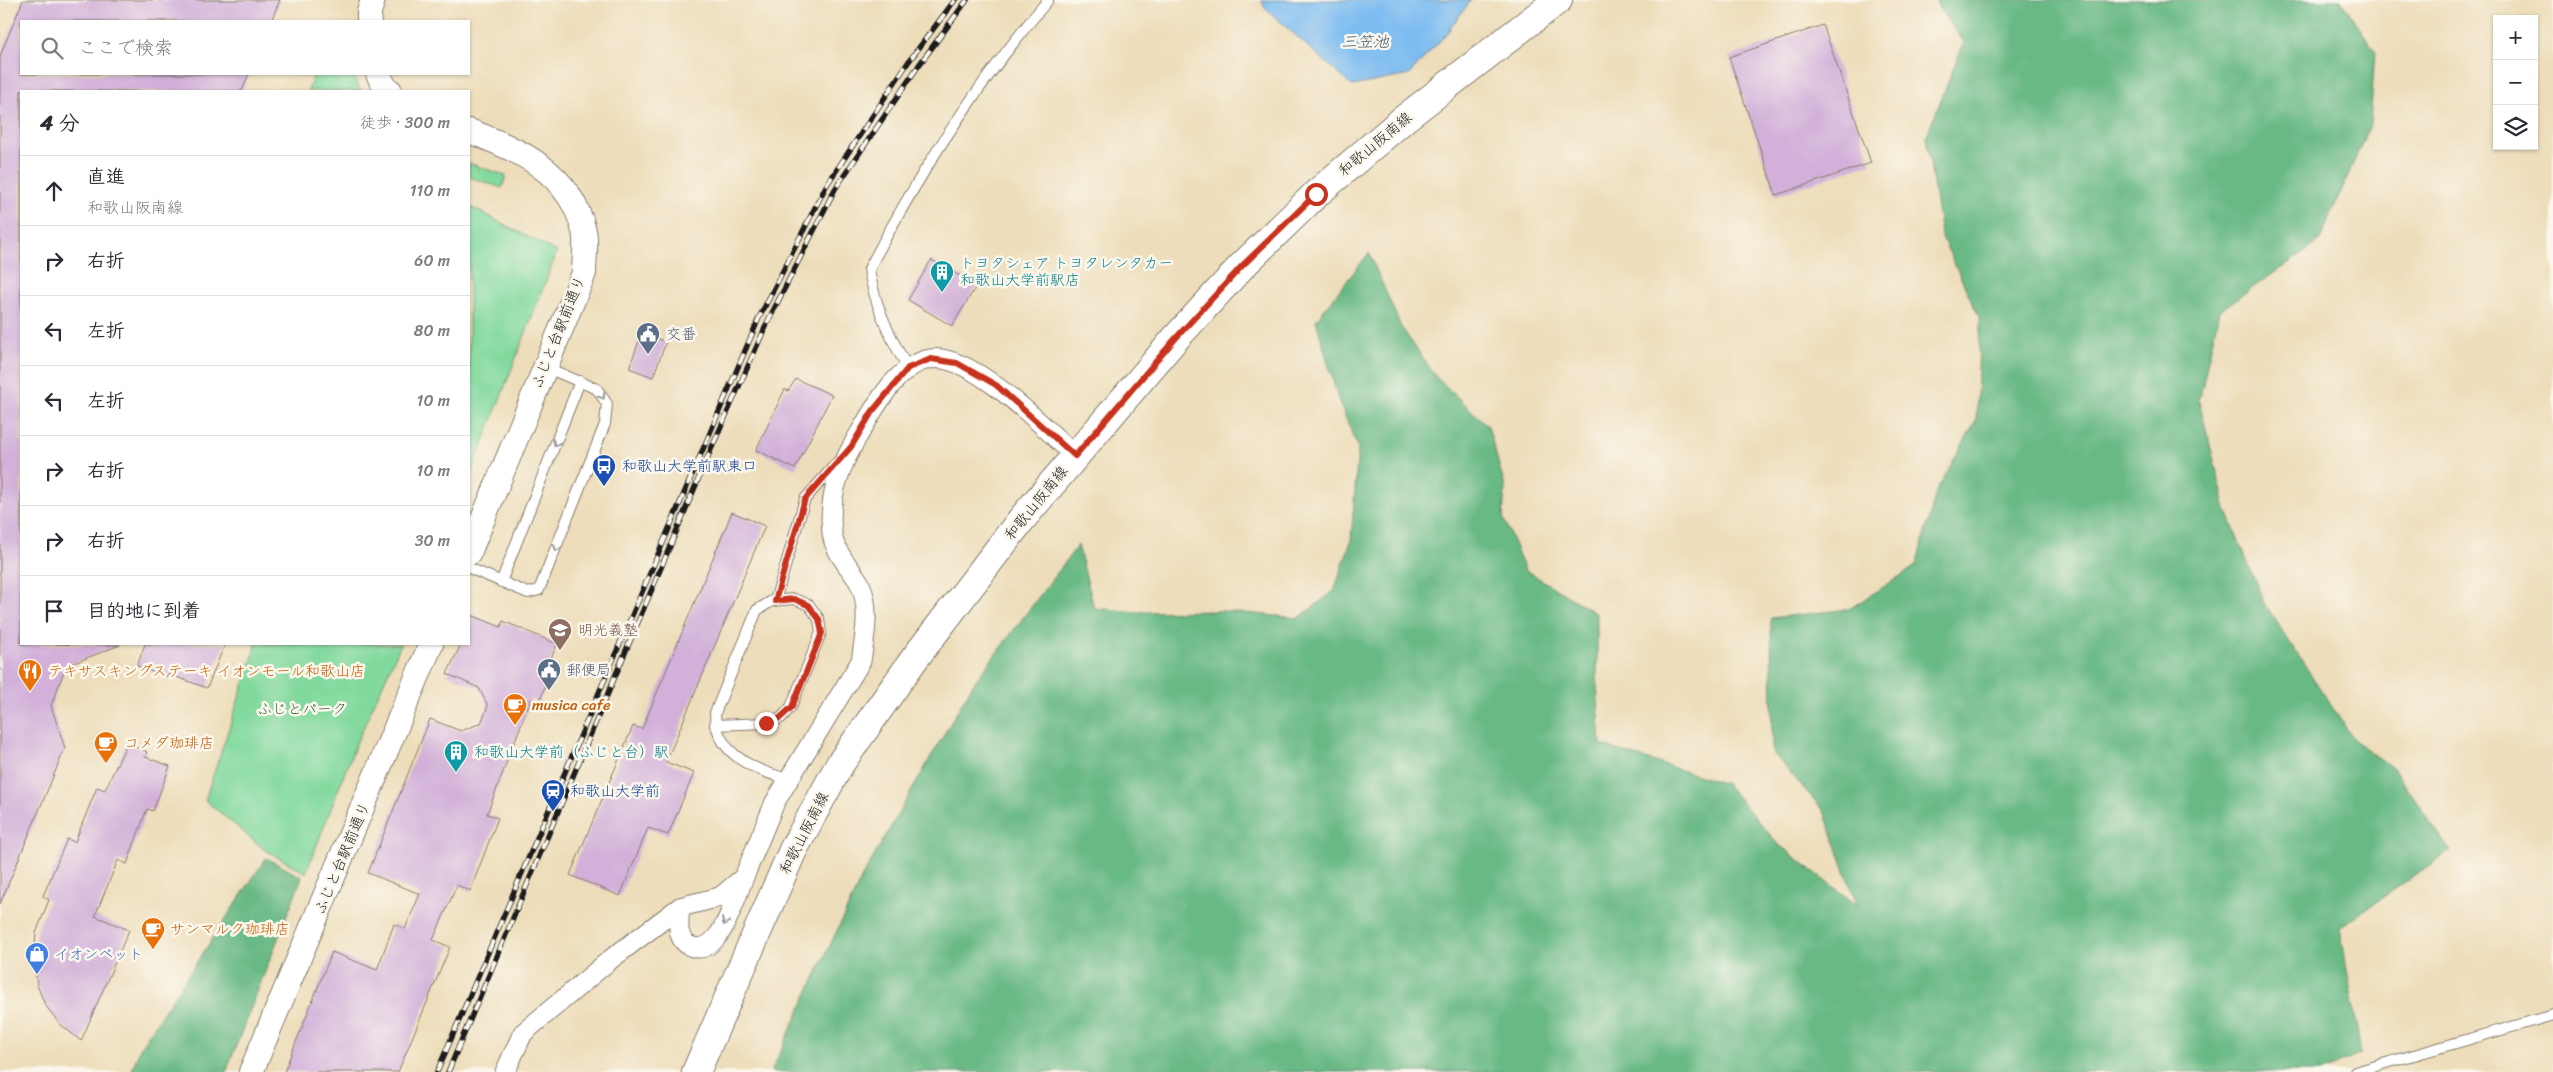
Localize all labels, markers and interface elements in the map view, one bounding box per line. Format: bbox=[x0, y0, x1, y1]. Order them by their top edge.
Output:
map controls bbox=[2493, 15, 2538, 150]
button: + bbox=[2493, 15, 2538, 60]
search box bbox=[20, 20, 470, 75]
water label: 三笠池 bbox=[1341, 27, 1390, 56]
text: ここで検索 bbox=[78, 31, 173, 64]
icon: search bbox=[38, 34, 66, 62]
button: − bbox=[2493, 60, 2538, 105]
text: 4 分 bbox=[40, 104, 80, 142]
street label: 和歌山阪南線 bbox=[1332, 105, 1418, 183]
button: layers bbox=[2493, 105, 2538, 150]
text: 徒歩 · 300 m bbox=[360, 108, 450, 137]
text: 直進 bbox=[87, 160, 125, 193]
text: 110 m bbox=[410, 176, 450, 205]
icon: ahead bbox=[40, 177, 68, 205]
route start bbox=[1305, 183, 1328, 206]
text: 和歌山阪南線 bbox=[87, 193, 183, 222]
text: 右折 bbox=[87, 244, 125, 277]
text: 60 m bbox=[414, 246, 450, 275]
icon: right bbox=[40, 247, 68, 275]
place label: トヨタシェア トヨタレンタカー 和歌山大学前駅店 bbox=[960, 250, 1173, 293]
building icon: トヨタシェア トヨタレンタカー 和歌山大学前駅店 bbox=[929, 259, 955, 293]
street label: ふじと台駅前通り bbox=[523, 271, 593, 393]
text: 左折 bbox=[87, 314, 125, 347]
text: 80 m bbox=[414, 316, 450, 345]
icon: left bbox=[40, 317, 68, 345]
public building icon: 交番 bbox=[635, 321, 661, 355]
place label: 交番 bbox=[666, 321, 696, 347]
text: 左折 bbox=[87, 384, 125, 417]
text: 10 m bbox=[417, 386, 450, 415]
icon: left bbox=[40, 387, 68, 415]
one-way arrow bbox=[595, 391, 605, 400]
one-way arrow bbox=[552, 438, 562, 447]
bus stop icon: 和歌山大学前駅東口 bbox=[591, 453, 617, 487]
place label: 和歌山大学前駅東口 bbox=[622, 453, 757, 479]
text: 右折 bbox=[87, 454, 125, 487]
text: 10 m bbox=[417, 456, 450, 485]
icon: right bbox=[40, 457, 68, 485]
street label: 和歌山阪南線 bbox=[998, 460, 1074, 546]
text: 右折 bbox=[87, 524, 125, 557]
text: 30 m bbox=[415, 526, 450, 555]
icon: right bbox=[40, 527, 68, 555]
one-way arrow bbox=[553, 543, 563, 552]
text: 目的地に到着 bbox=[87, 594, 201, 627]
icon: arrive bbox=[40, 597, 68, 625]
school or university icon: 明光義塾 bbox=[547, 617, 573, 651]
place label: 明光義塾 bbox=[578, 617, 638, 643]
public building icon: 郵便局 bbox=[536, 657, 562, 691]
place label: 郵便局 bbox=[566, 657, 611, 683]
restaurant icon: テキサスキングステーキ イオンモール和歌山店 bbox=[17, 658, 43, 692]
place label: テキサスキングステーキ イオンモール和歌山店 bbox=[48, 658, 365, 684]
cafe icon: musica cafe bbox=[502, 692, 528, 726]
place label: musica cafe bbox=[532, 692, 611, 718]
park label: ふじとパーク bbox=[257, 696, 347, 722]
route end bbox=[755, 712, 778, 735]
cafe icon: コメダ珈琲店 bbox=[93, 730, 119, 764]
place label: コメダ珈琲店 bbox=[124, 730, 214, 756]
building icon: 和歌山大学前（ふじと台）駅 bbox=[443, 739, 469, 773]
place label: 和歌山大学前（ふじと台）駅 bbox=[474, 739, 669, 765]
station icon: 和歌山大学前 bbox=[540, 778, 566, 812]
place label: 和歌山大学前 bbox=[570, 778, 660, 804]
street label: 和歌山阪南線 bbox=[772, 787, 836, 879]
street label: ふじと台駅前通り bbox=[307, 798, 377, 918]
cafe icon: サンマルク珈琲店 bbox=[140, 916, 166, 950]
place label: サンマルク珈琲店 bbox=[170, 916, 290, 942]
one-way arrow bbox=[721, 917, 731, 925]
shop icon: イオンペット bbox=[24, 941, 50, 975]
place label: イオンペット bbox=[54, 941, 143, 967]

